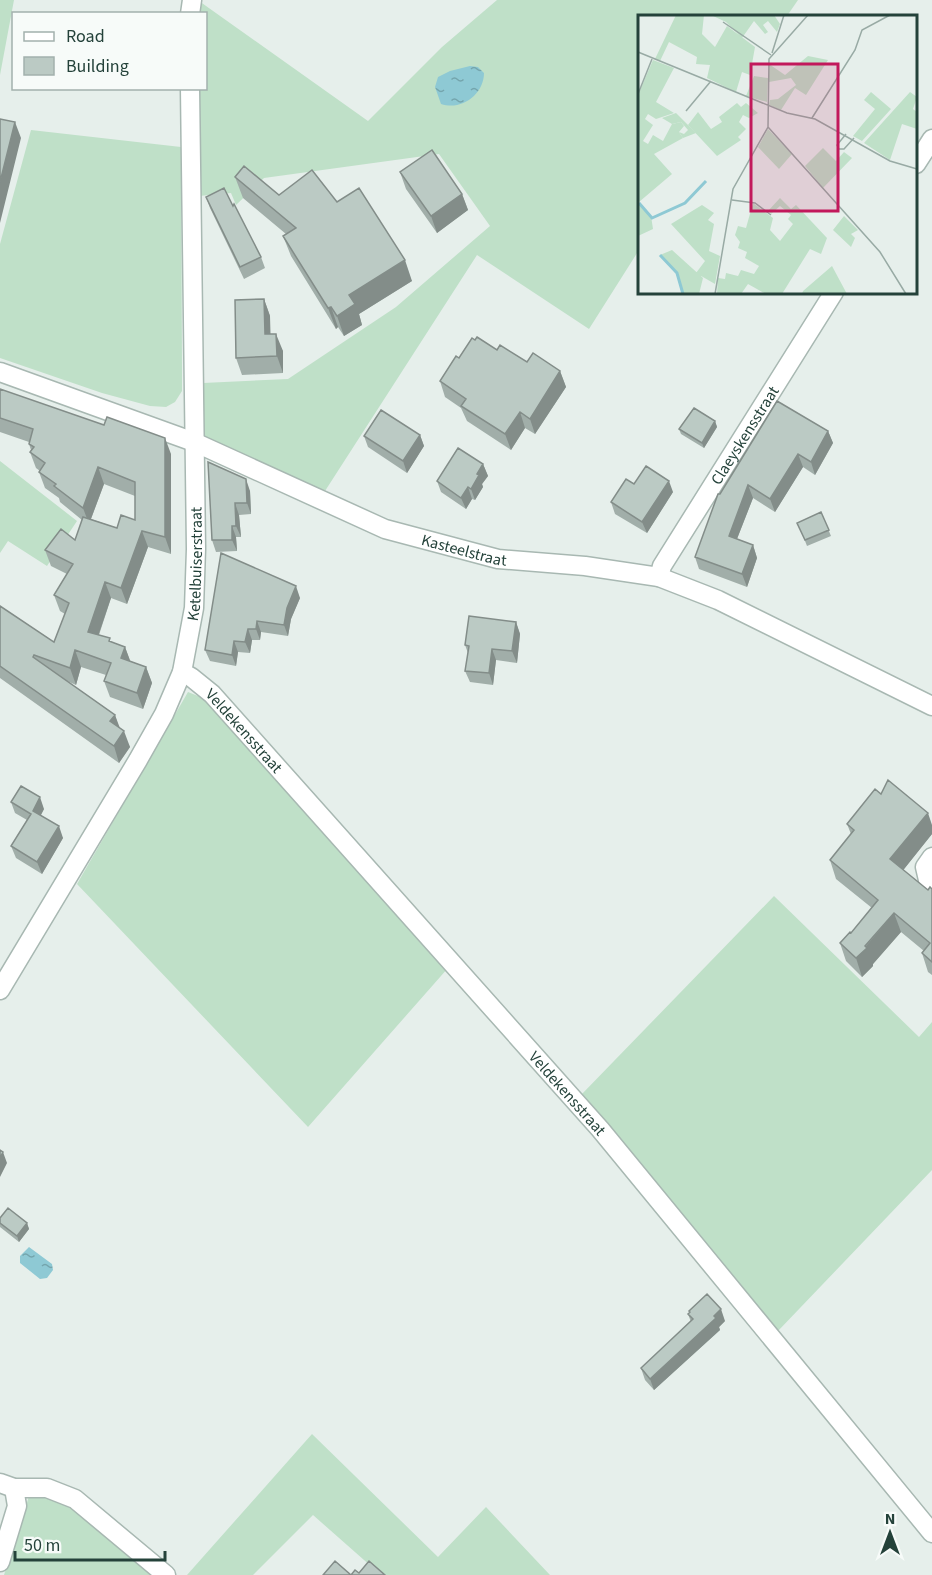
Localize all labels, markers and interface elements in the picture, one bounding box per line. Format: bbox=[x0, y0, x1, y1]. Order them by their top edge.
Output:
legend bbox=[12, 12, 207, 90]
inset map bbox=[638, 15, 917, 294]
text: Road bbox=[66, 24, 105, 49]
text: Building bbox=[66, 54, 129, 79]
street label: Claeyskensstraat bbox=[706, 381, 785, 489]
street label: Ketelbuiserstraat bbox=[182, 506, 208, 623]
street label: Kasteelstraat bbox=[419, 529, 508, 572]
street label: Veldekensstraat bbox=[201, 683, 288, 778]
street label: Veldekensstraat bbox=[524, 1047, 611, 1141]
north arrow bbox=[860, 1503, 920, 1563]
text: N bbox=[885, 1508, 895, 1530]
scale bar bbox=[15, 1524, 165, 1562]
text: 50 m bbox=[24, 1533, 60, 1558]

